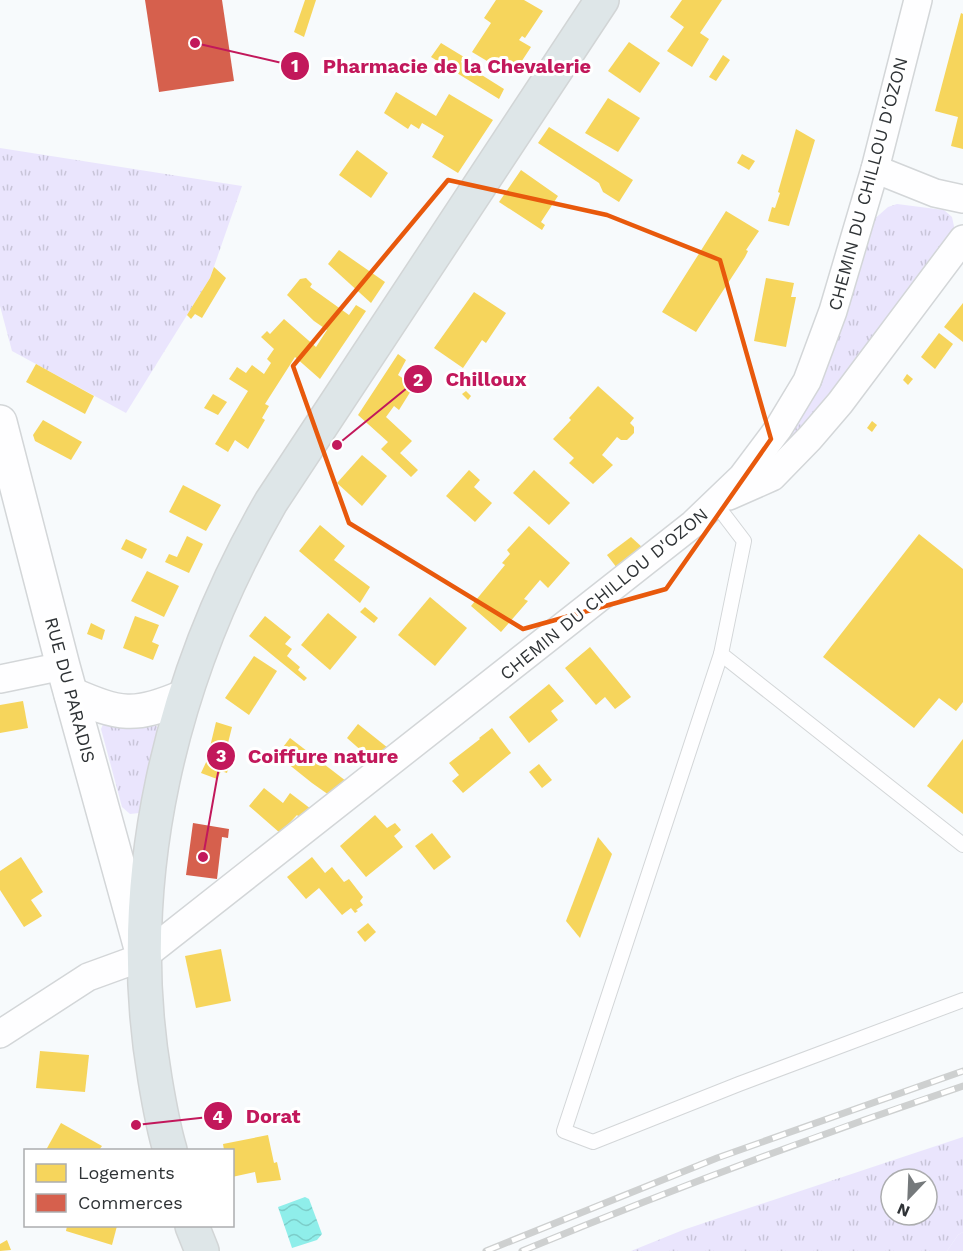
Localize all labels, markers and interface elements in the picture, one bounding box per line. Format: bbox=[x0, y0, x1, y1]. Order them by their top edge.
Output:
callout: Pharmacie de la Chevalerie bbox=[280, 47, 603, 85]
text: Pharmacie de la Chevalerie bbox=[323, 54, 591, 78]
text: 1 bbox=[291, 55, 299, 76]
street label: CHEMIN DU CHILLOU D'OZON bbox=[824, 55, 912, 313]
callout: Chilloux bbox=[403, 360, 538, 398]
text: Chilloux bbox=[445, 367, 527, 391]
text: 2 bbox=[413, 369, 423, 390]
street label: CHEMIN DU CHILLOU D'OZON bbox=[495, 503, 712, 684]
street label: RUE DU PARADIS bbox=[41, 615, 100, 765]
callout: Coiffure nature bbox=[206, 737, 410, 775]
text: Coiffure nature bbox=[248, 744, 398, 768]
text: 3 bbox=[216, 745, 226, 766]
callout: Dorat bbox=[203, 1097, 312, 1135]
text: Dorat bbox=[246, 1104, 301, 1128]
text: 4 bbox=[212, 1106, 224, 1127]
legend bbox=[24, 1149, 234, 1227]
text: Logements bbox=[78, 1162, 175, 1183]
north arrow bbox=[879, 1167, 939, 1227]
text: Commerces bbox=[78, 1192, 183, 1213]
text: N bbox=[894, 1199, 913, 1221]

